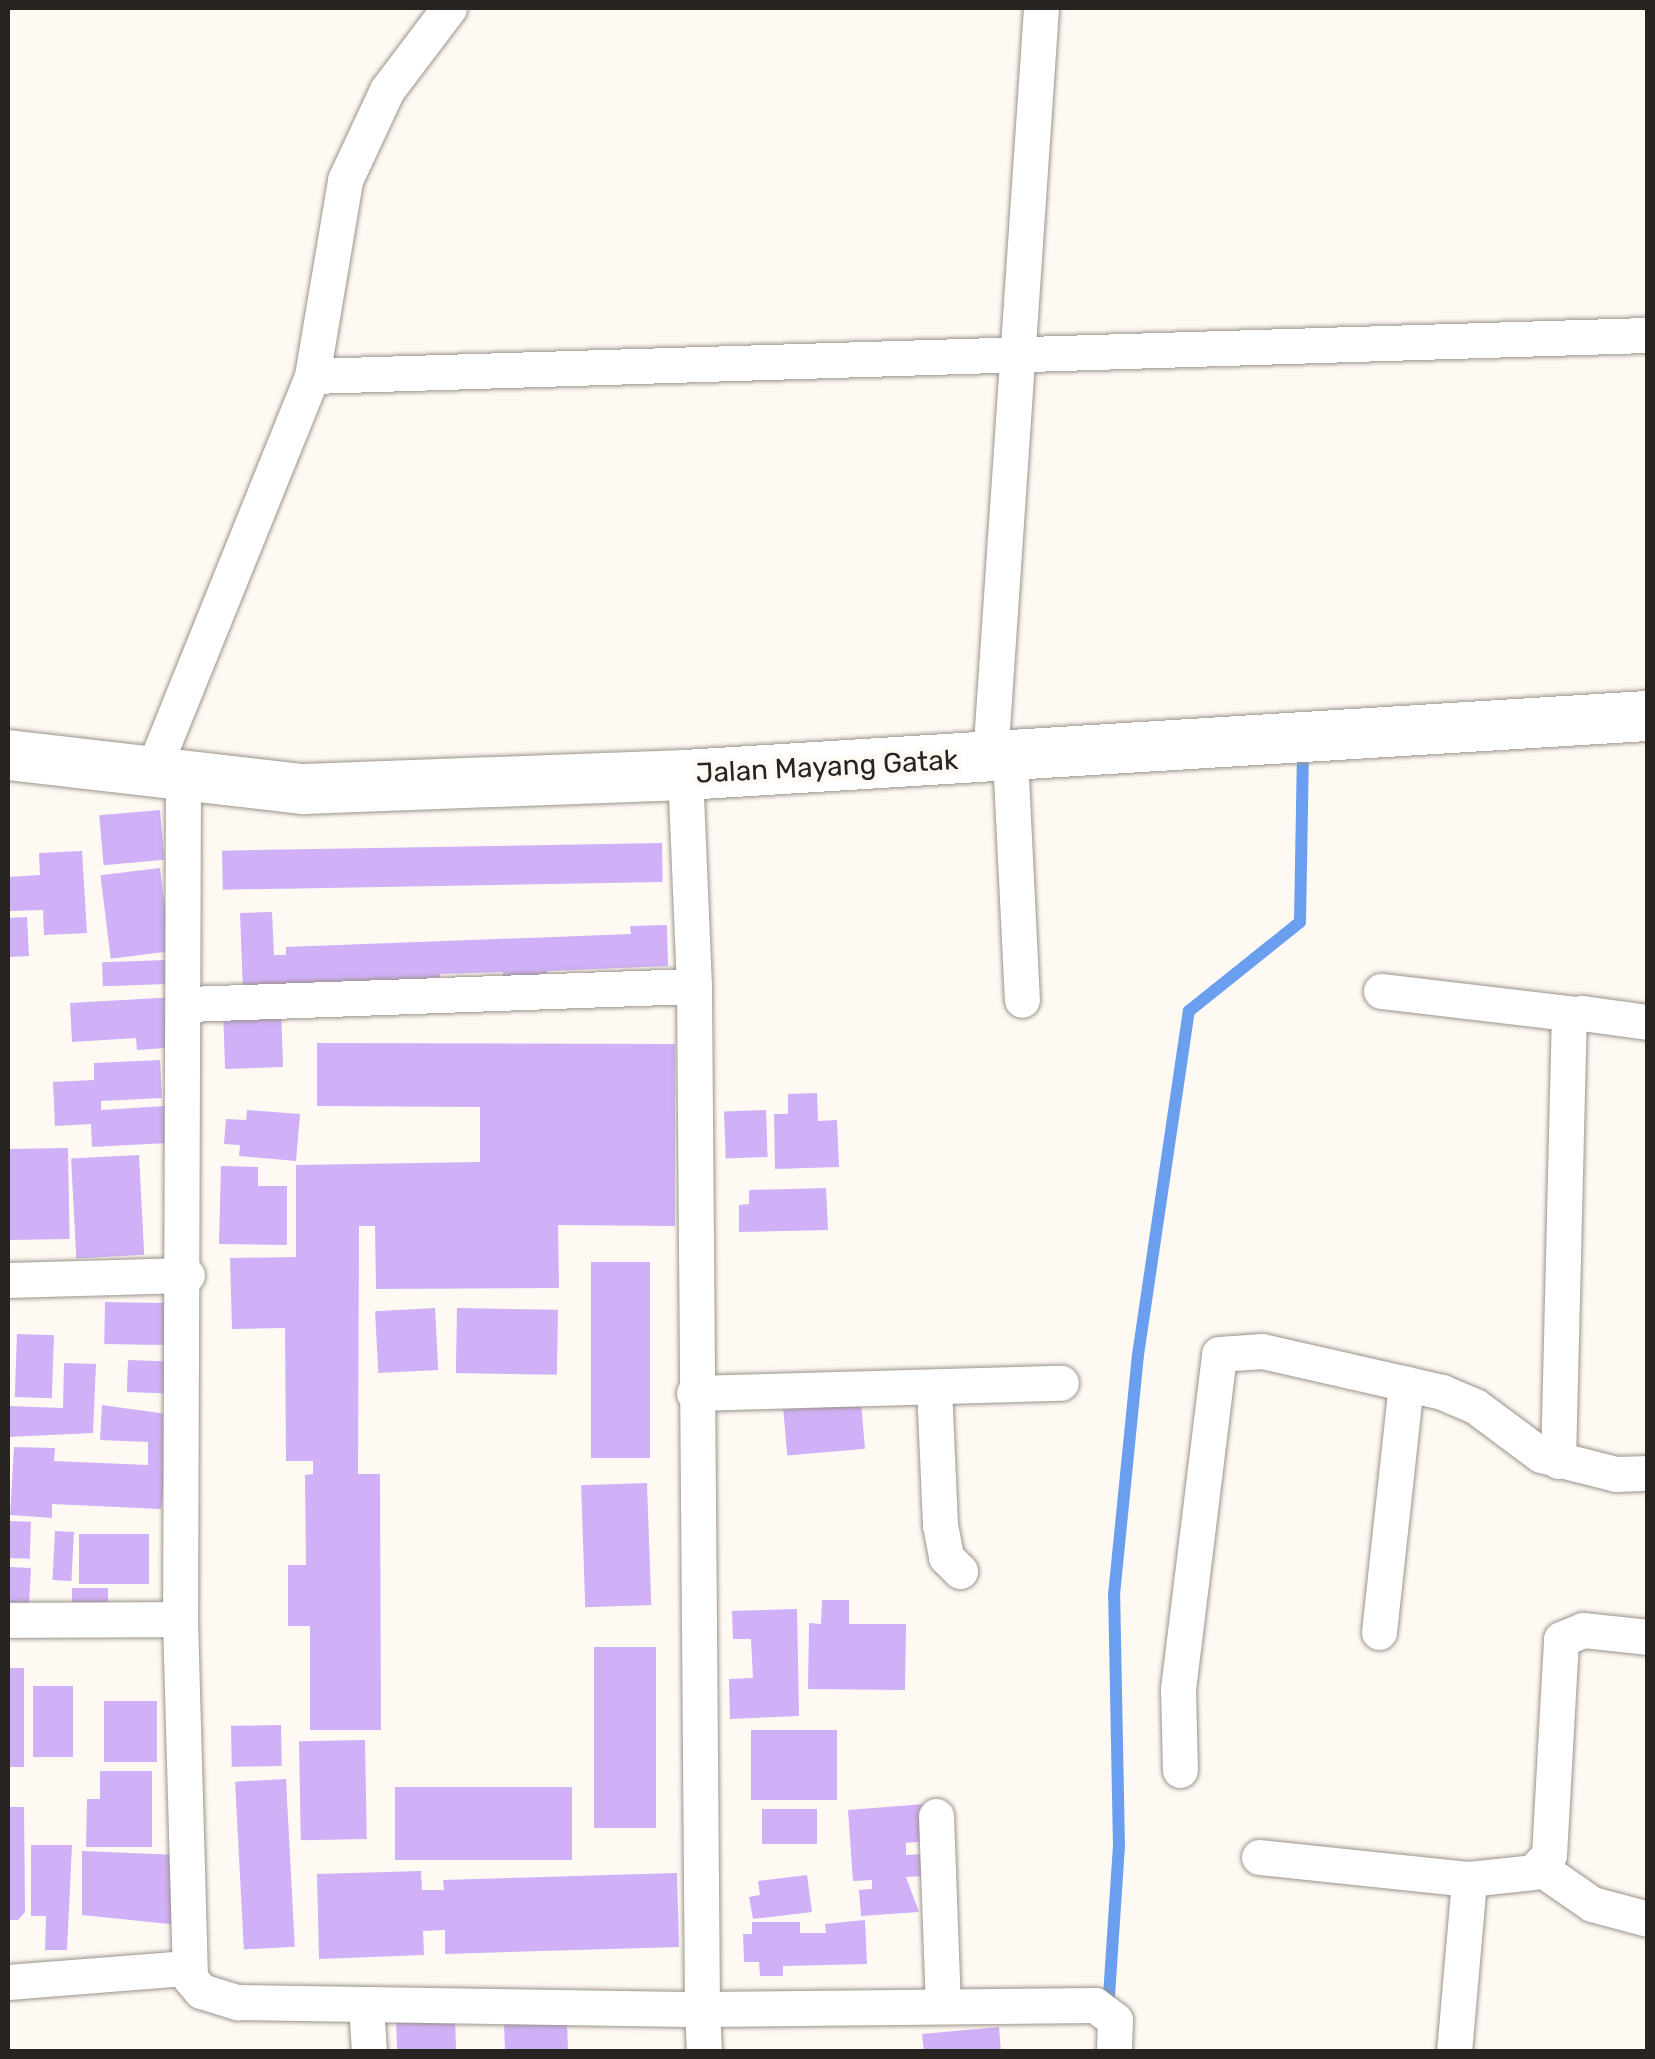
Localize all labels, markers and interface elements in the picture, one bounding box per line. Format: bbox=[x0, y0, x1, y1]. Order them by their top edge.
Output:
street label: Jalan Mayang Gatak bbox=[695, 743, 959, 791]

